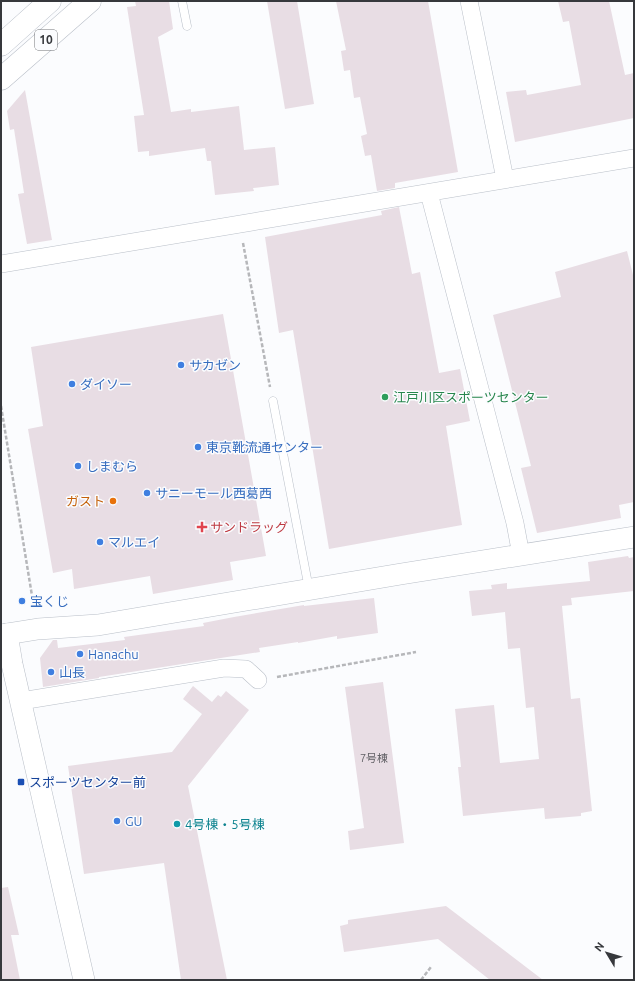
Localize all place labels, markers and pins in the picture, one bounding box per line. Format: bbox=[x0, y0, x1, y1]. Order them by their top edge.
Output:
place label: サカゼン bbox=[189, 358, 241, 372]
marker: サカゼン bbox=[176, 360, 186, 370]
place label: ダイソー bbox=[80, 377, 132, 391]
marker: ダイソー bbox=[67, 379, 77, 389]
place label: 江戸川区スポーツセンター bbox=[393, 390, 549, 404]
marker: 江戸川区スポーツセンター bbox=[380, 392, 390, 402]
place label: 東京靴流通センター bbox=[206, 440, 323, 454]
marker: 東京靴流通センター bbox=[193, 442, 203, 452]
place label: しまむら bbox=[86, 459, 138, 473]
marker: しまむら bbox=[73, 461, 83, 471]
place label: サニーモール西葛西 bbox=[155, 486, 272, 500]
marker: サニーモール西葛西 bbox=[142, 488, 152, 498]
place label: ガスト bbox=[66, 494, 105, 508]
marker: ガスト bbox=[108, 496, 118, 506]
place label: サンドラッグ bbox=[210, 520, 288, 534]
marker: サンドラッグ bbox=[197, 522, 207, 532]
place label: マルエイ bbox=[108, 535, 160, 549]
marker: マルエイ bbox=[95, 537, 105, 547]
place label: 宝くじ bbox=[30, 594, 69, 608]
marker: 宝くじ bbox=[17, 596, 27, 606]
place label: Hanachu bbox=[88, 647, 139, 661]
marker: Hanachu bbox=[75, 649, 85, 659]
place label: 山長 bbox=[59, 665, 85, 679]
marker: 山長 bbox=[46, 667, 56, 677]
place label: スポーツセンター前 bbox=[29, 775, 146, 789]
marker: スポーツセンター前 bbox=[16, 777, 26, 787]
place label: GU bbox=[125, 814, 143, 828]
marker: GU bbox=[112, 816, 122, 826]
place label: 4号棟・5号棟 bbox=[185, 817, 265, 831]
marker: 4号棟・5号棟 bbox=[172, 819, 182, 829]

